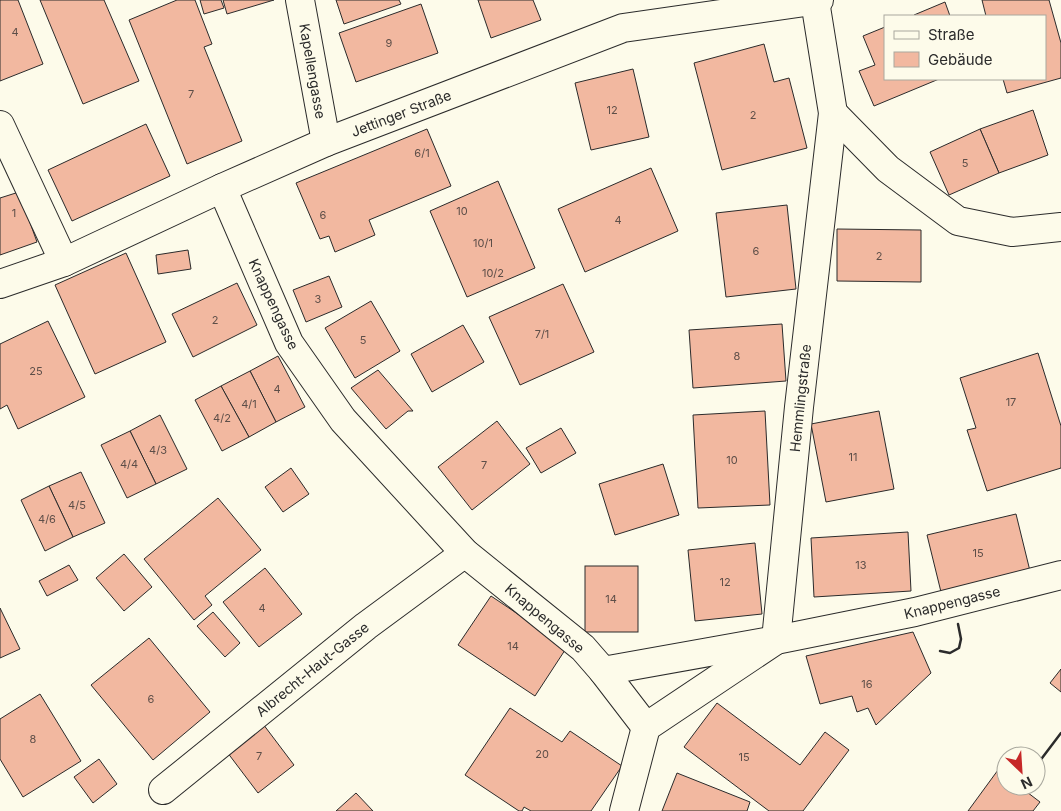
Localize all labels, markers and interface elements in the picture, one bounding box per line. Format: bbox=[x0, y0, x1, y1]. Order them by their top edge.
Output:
legend bbox=[884, 15, 1046, 80]
street label: Kapellengasse bbox=[296, 22, 330, 120]
house number: 4 bbox=[11, 25, 19, 39]
text: Straße bbox=[928, 25, 975, 44]
house number: 9 bbox=[386, 36, 393, 50]
text: Gebäude bbox=[928, 50, 993, 69]
street label: Jettinger Straße bbox=[348, 86, 454, 140]
house number: 7 bbox=[188, 87, 194, 101]
house number: 12 bbox=[606, 103, 618, 117]
house number: 2 bbox=[750, 108, 756, 122]
house number: 6/1 bbox=[414, 146, 430, 160]
house number: 5 bbox=[962, 156, 969, 170]
house number: 10 bbox=[456, 204, 468, 218]
house number: 1 bbox=[12, 206, 16, 220]
house number: 6 bbox=[320, 208, 327, 222]
house number: 4 bbox=[614, 213, 622, 227]
house number: 10/1 bbox=[473, 236, 493, 250]
house number: 6 bbox=[753, 244, 760, 258]
house number: 2 bbox=[876, 249, 882, 263]
street label: Knappengasse bbox=[245, 256, 303, 352]
house number: 10/2 bbox=[482, 266, 504, 280]
house number: 3 bbox=[315, 292, 322, 306]
house number: 2 bbox=[212, 313, 218, 327]
house number: 7/1 bbox=[535, 327, 549, 341]
house number: 5 bbox=[360, 333, 367, 347]
street label: Hemmlingstraße bbox=[786, 343, 814, 453]
house number: 8 bbox=[734, 349, 741, 363]
house number: 25 bbox=[29, 364, 43, 378]
house number: 4 bbox=[273, 382, 281, 396]
house number: 17 bbox=[1006, 395, 1016, 409]
house number: 4/1 bbox=[241, 397, 257, 411]
house number: 4/2 bbox=[213, 411, 231, 425]
house number: 4/3 bbox=[149, 443, 167, 457]
house number: 11 bbox=[849, 450, 857, 464]
house number: 10 bbox=[726, 453, 738, 467]
house number: 4/4 bbox=[120, 457, 138, 471]
house number: 7 bbox=[481, 458, 487, 472]
house number: 4/5 bbox=[68, 498, 86, 512]
house number: 4/6 bbox=[38, 512, 56, 526]
house number: 15 bbox=[972, 546, 984, 560]
house number: 13 bbox=[855, 558, 867, 572]
house number: 12 bbox=[719, 575, 731, 589]
street label: Knappengasse bbox=[502, 580, 588, 656]
street label: Knappengasse bbox=[902, 582, 1002, 622]
house number: 14 bbox=[605, 592, 617, 606]
house number: 4 bbox=[258, 601, 266, 615]
street label: Albrecht-Haut-Gasse bbox=[252, 618, 372, 720]
house number: 14 bbox=[507, 639, 519, 653]
house number: 16 bbox=[861, 677, 873, 691]
house number: 6 bbox=[148, 692, 155, 706]
house number: 8 bbox=[30, 732, 37, 746]
north arrow bbox=[996, 746, 1046, 796]
house number: 20 bbox=[535, 747, 549, 761]
house number: 7 bbox=[256, 749, 262, 763]
house number: 15 bbox=[738, 750, 750, 764]
text: N bbox=[1018, 773, 1035, 793]

